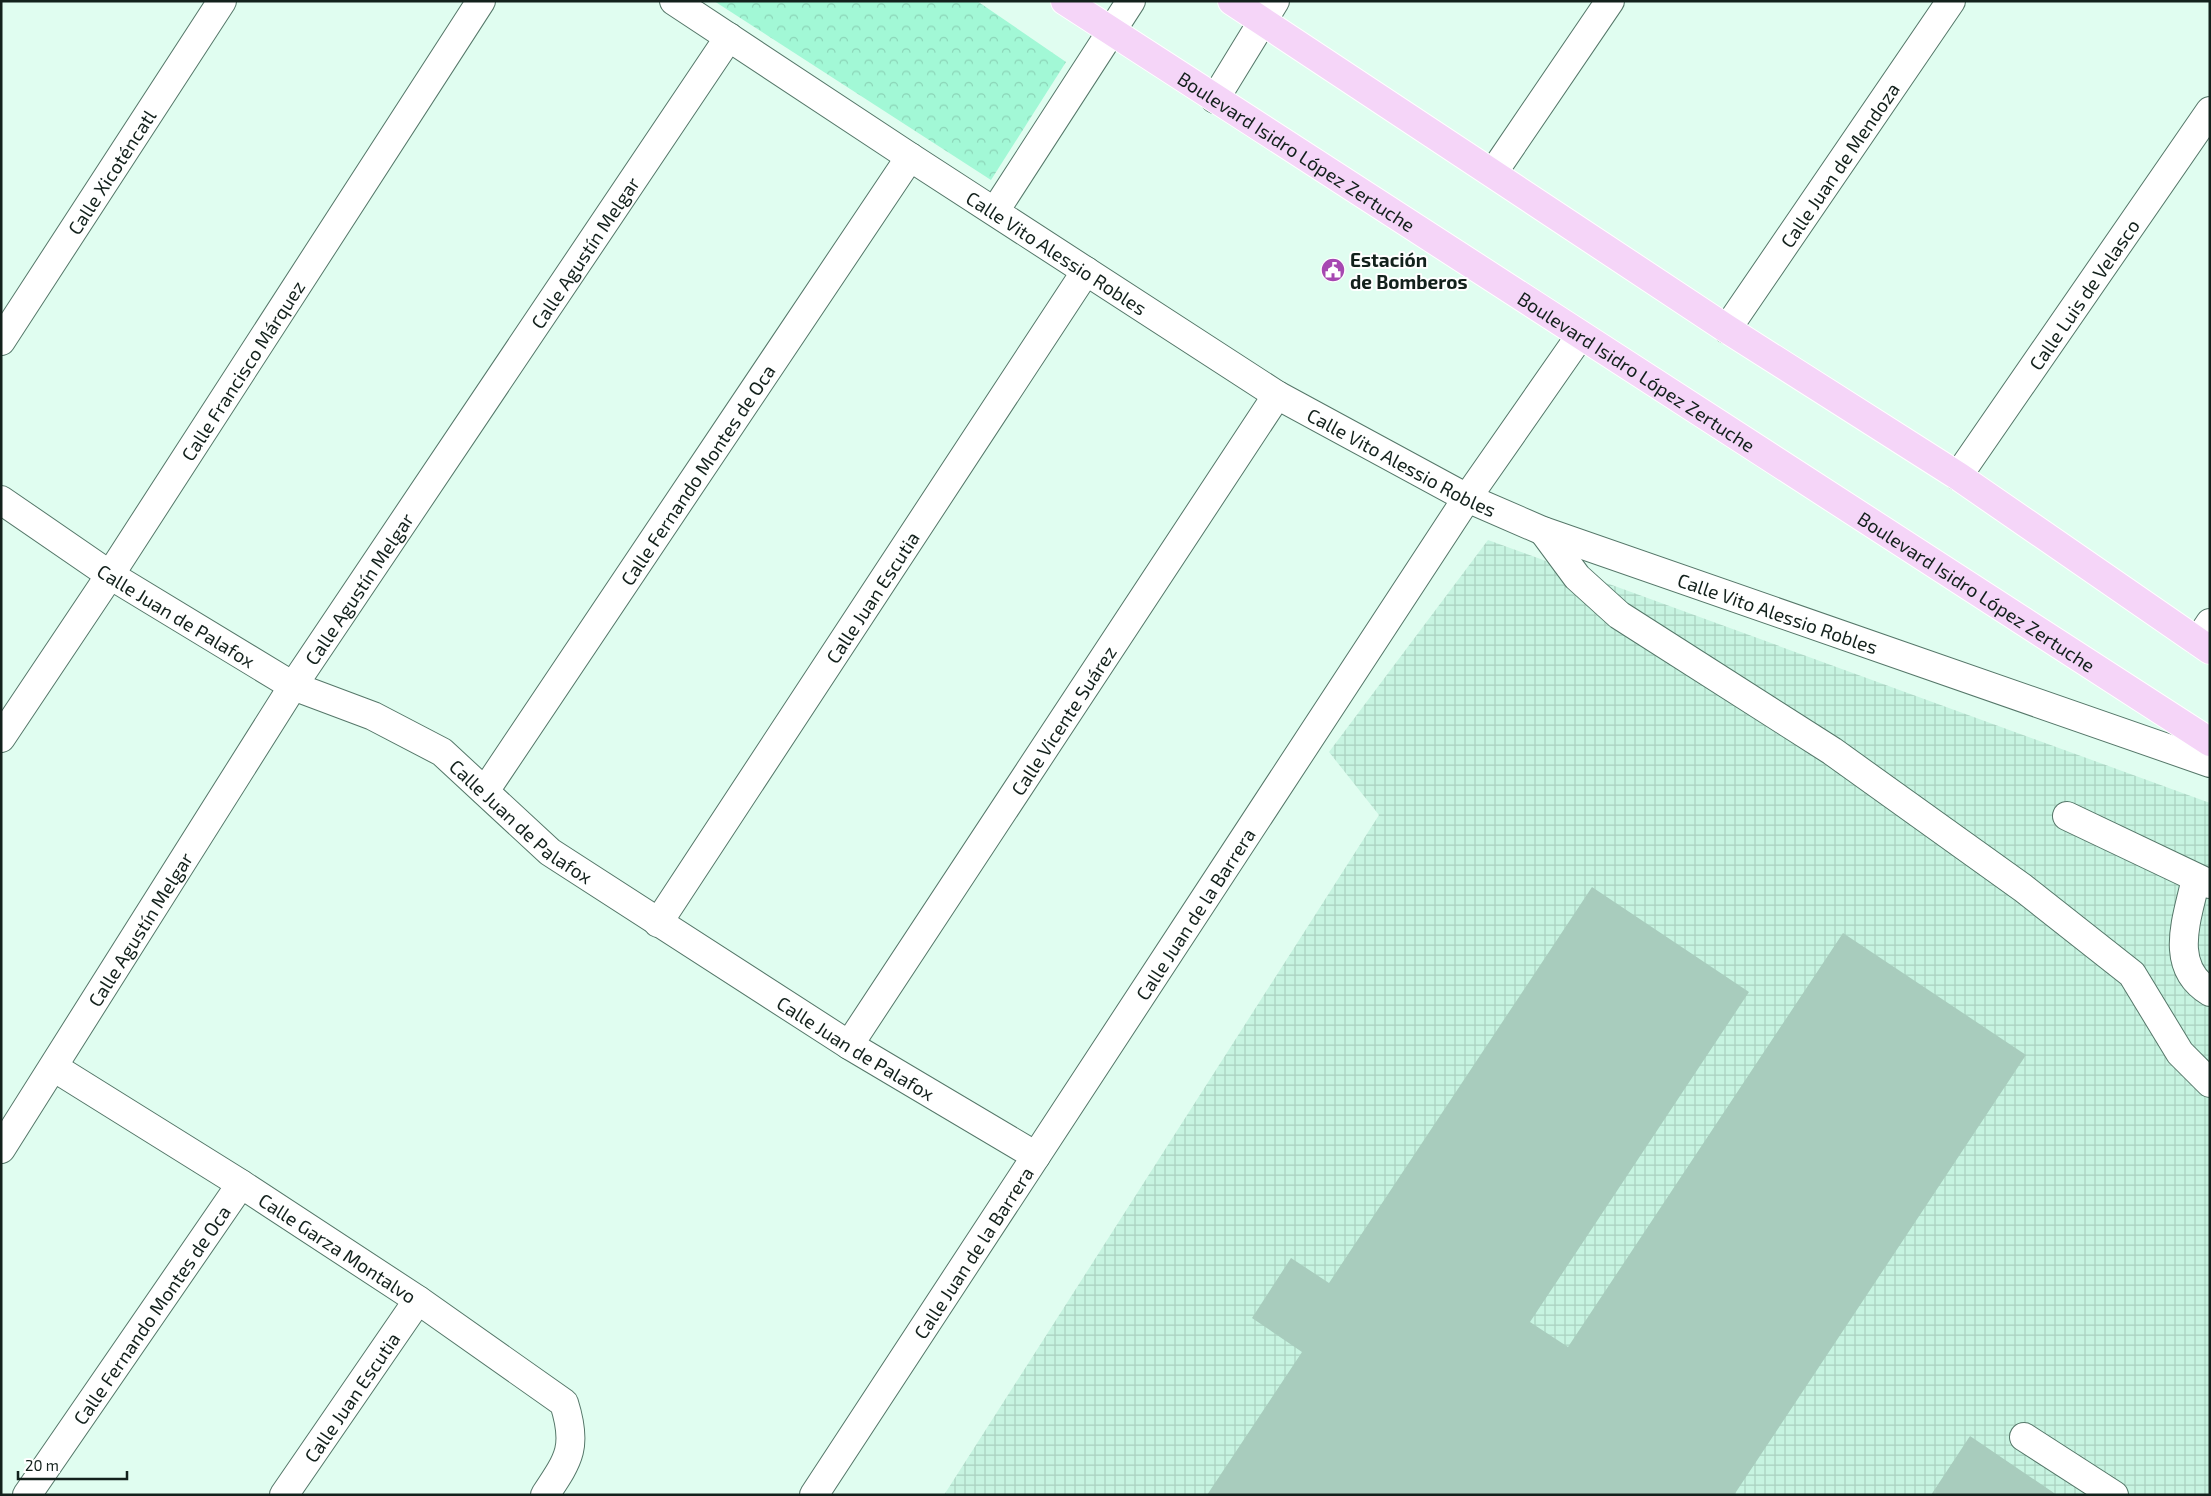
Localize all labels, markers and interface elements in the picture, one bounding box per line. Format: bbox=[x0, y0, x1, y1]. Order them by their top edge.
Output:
street label: Boulevard Isidro López Zertuche bbox=[1174, 66, 1420, 236]
street label: Calle Juan de Mendoza bbox=[1775, 78, 1904, 252]
street label: Calle Xicoténcatl bbox=[62, 105, 160, 238]
street label: Calle Agustín Melgar bbox=[525, 172, 644, 332]
street label: Calle Vito Alessio Robles bbox=[962, 185, 1151, 319]
street label: Calle Luis de Velasco bbox=[2024, 214, 2144, 374]
place label: Estación de Bomberos bbox=[1350, 248, 1468, 293]
public building icon: Estación de Bomberos bbox=[1320, 257, 1346, 283]
street label: Calle Francisco Márquez bbox=[176, 276, 309, 465]
street label: Boulevard Isidro López Zertuche bbox=[1514, 286, 1760, 456]
street label: Calle Fernando Montes de Oca bbox=[615, 360, 779, 589]
street label: Calle Vito Alessio Robles bbox=[1304, 402, 1500, 521]
street label: Boulevard Isidro López Zertuche bbox=[1854, 506, 2100, 676]
street label: Calle Agustín Melgar bbox=[299, 508, 418, 669]
street label: Calle Juan Escutia bbox=[821, 527, 923, 667]
street label: Calle Juan de Palafox bbox=[93, 558, 260, 672]
street label: Calle Vito Alessio Robles bbox=[1675, 567, 1881, 658]
street label: Calle Vicente Suárez bbox=[1005, 641, 1120, 799]
street label: Calle Juan de Palafox bbox=[445, 754, 597, 888]
street label: Calle Juan de la Barrera bbox=[1130, 823, 1259, 1004]
street label: Calle Agustín Melgar bbox=[83, 847, 197, 1010]
street label: Calle Juan de Palafox bbox=[773, 990, 939, 1105]
street label: Calle Juan de la Barrera bbox=[908, 1162, 1038, 1343]
street label: Calle Garza Montalvo bbox=[255, 1188, 421, 1307]
street label: Calle Fernando Montes de Oca bbox=[68, 1201, 235, 1429]
street label: Calle Juan Escutia bbox=[299, 1328, 404, 1466]
scale bar bbox=[18, 1448, 126, 1480]
text: 20 m bbox=[25, 1456, 59, 1474]

